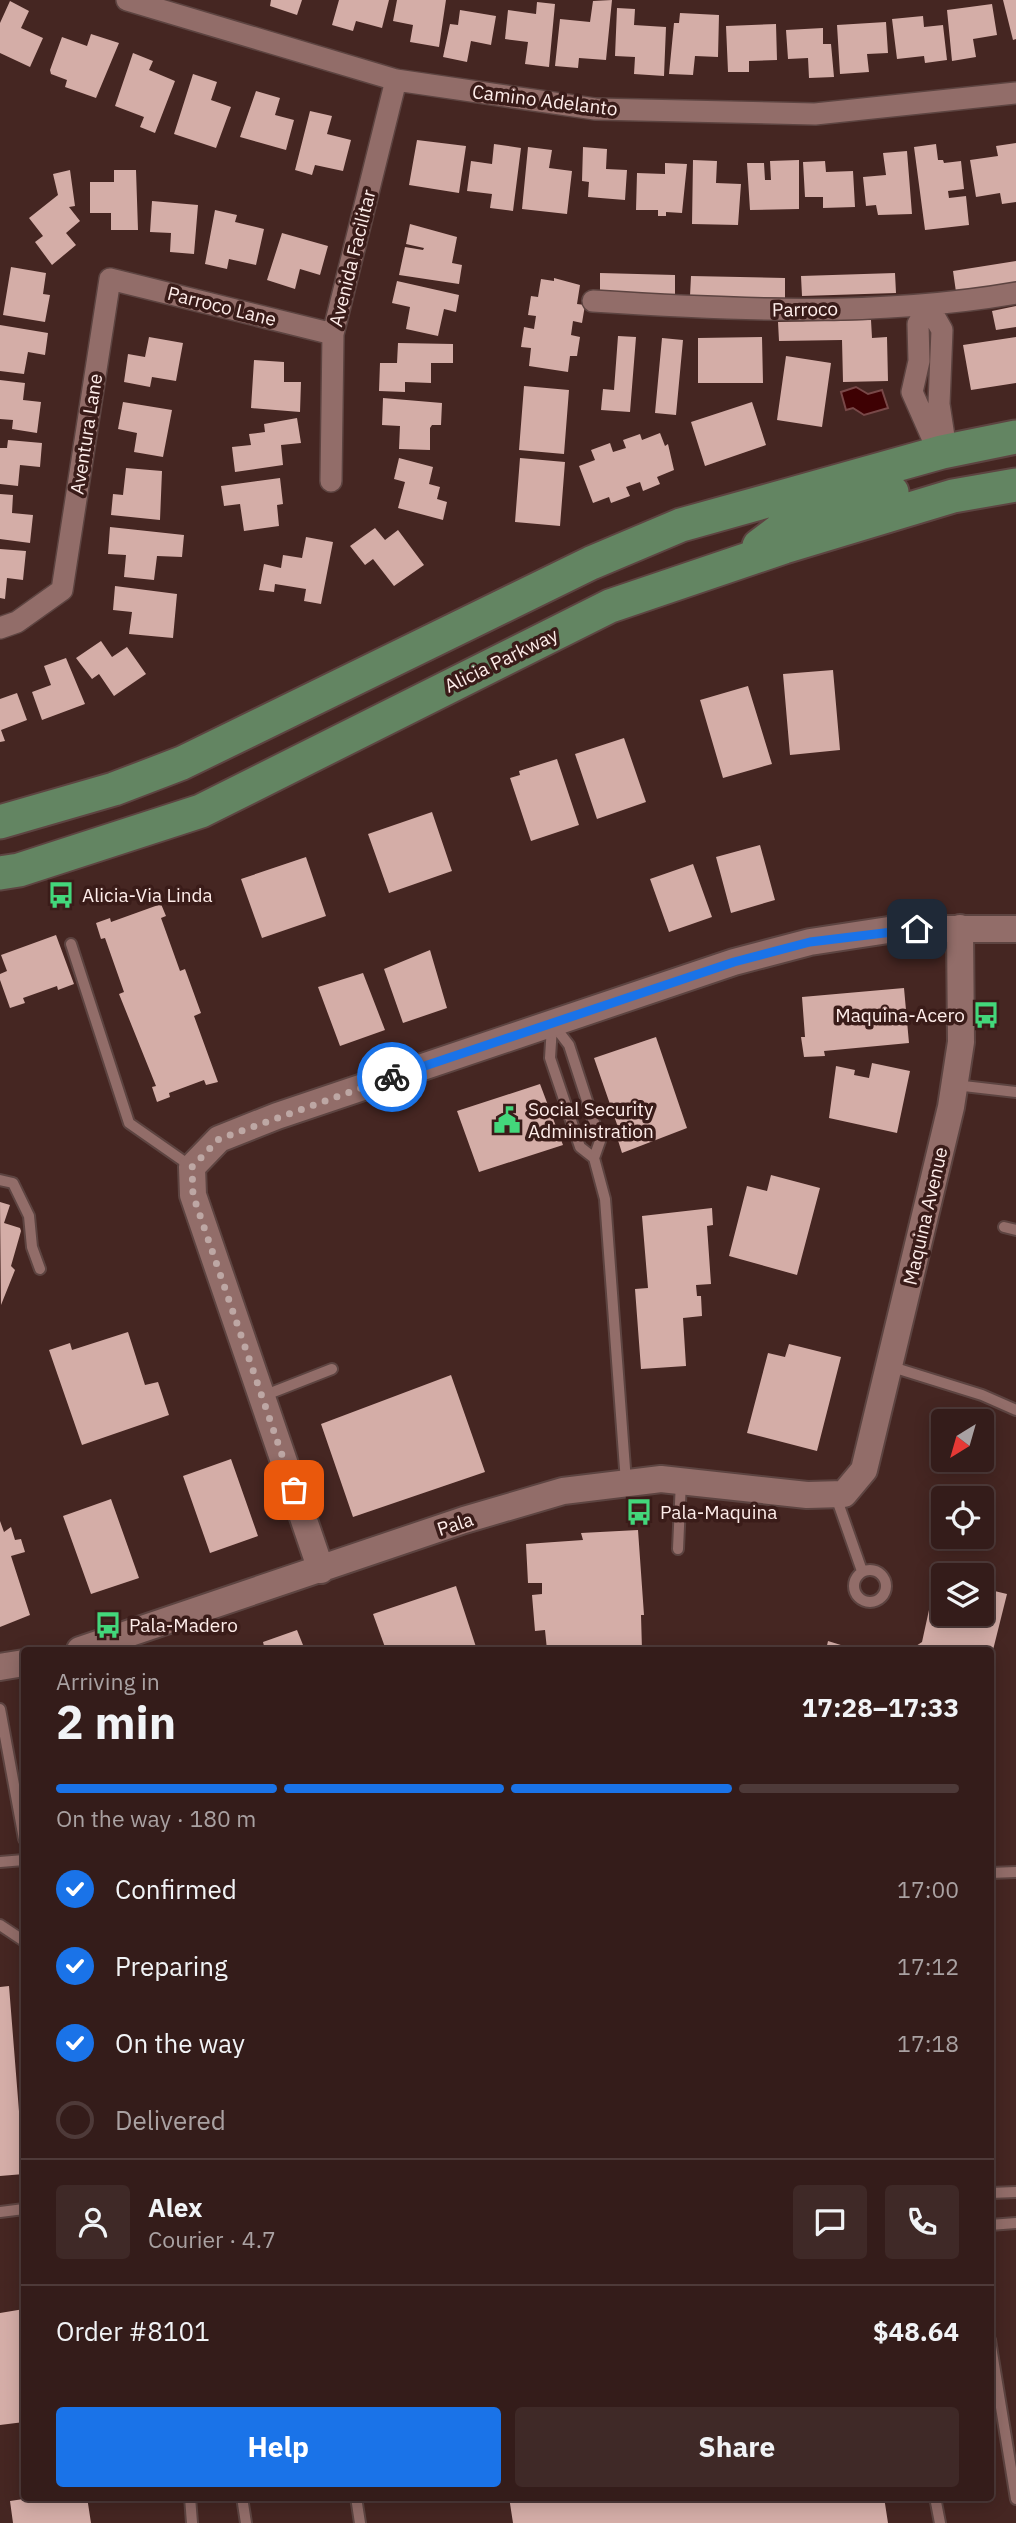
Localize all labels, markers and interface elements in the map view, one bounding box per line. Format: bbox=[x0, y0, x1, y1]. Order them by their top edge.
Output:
street label: Camino Adelanto bbox=[471, 79, 619, 121]
street label: Avenida Facilitar bbox=[323, 187, 381, 329]
street label: Parroco Lane bbox=[165, 281, 279, 331]
street label: Parroco bbox=[772, 296, 838, 322]
street label: Aventura Lane bbox=[65, 372, 107, 496]
street label: Alicia Parkway bbox=[440, 622, 562, 698]
bus stop icon: Alicia-Via Linda bbox=[46, 880, 76, 910]
place label: Alicia-Via Linda bbox=[82, 883, 213, 907]
pin bbox=[887, 899, 947, 959]
icon: home bbox=[898, 910, 936, 948]
bus stop icon: Maquina-Acero bbox=[971, 1000, 1001, 1030]
place label: Maquina-Acero bbox=[835, 1003, 965, 1027]
courier bbox=[357, 1042, 427, 1112]
icon: bike bbox=[373, 1058, 411, 1096]
place label: Social Security Administration bbox=[528, 1097, 654, 1143]
public building icon: Social Security Administration bbox=[492, 1105, 522, 1135]
street label: Maquina Avenue bbox=[897, 1145, 953, 1287]
north arrow bbox=[931, 1409, 994, 1472]
map controls bbox=[931, 1409, 994, 1626]
pin bbox=[264, 1460, 324, 1520]
icon: bag bbox=[275, 1471, 313, 1509]
button: locate bbox=[931, 1486, 994, 1549]
bus stop icon: Pala-Maquina bbox=[624, 1497, 654, 1527]
place label: Pala-Maquina bbox=[660, 1500, 777, 1524]
street label: Pala bbox=[434, 1507, 476, 1541]
button: layers bbox=[931, 1563, 994, 1626]
bus stop icon: Pala-Madero bbox=[93, 1610, 123, 1640]
place label: Pala-Madero bbox=[129, 1613, 238, 1637]
text: Arriving in bbox=[56, 1666, 160, 1696]
text: 17:28–17:33 bbox=[802, 1690, 959, 1724]
text: 2 min bbox=[56, 1692, 176, 1752]
text: On the way · 180 m bbox=[56, 1803, 256, 1833]
icon: check bbox=[56, 1870, 94, 1908]
text: Confirmed bbox=[115, 1872, 237, 1906]
text: 17:00 bbox=[897, 1874, 959, 1904]
icon: check bbox=[56, 1947, 94, 1985]
text: Preparing bbox=[115, 1949, 228, 1983]
text: 17:12 bbox=[897, 1951, 959, 1981]
icon: check bbox=[56, 2024, 94, 2062]
text: On the way bbox=[115, 2026, 245, 2060]
text: 17:18 bbox=[897, 2028, 959, 2058]
text: Delivered bbox=[115, 2103, 226, 2137]
button: person bbox=[56, 2185, 130, 2259]
button: chat bbox=[793, 2185, 867, 2259]
button: phone bbox=[885, 2185, 959, 2259]
text: Alex bbox=[148, 2190, 202, 2224]
text: Courier · 4.7 bbox=[148, 2224, 276, 2254]
text: Order #8101 bbox=[56, 2314, 210, 2348]
text: $48.64 bbox=[873, 2314, 959, 2348]
button: Help bbox=[56, 2407, 501, 2487]
button: Share bbox=[515, 2407, 959, 2487]

